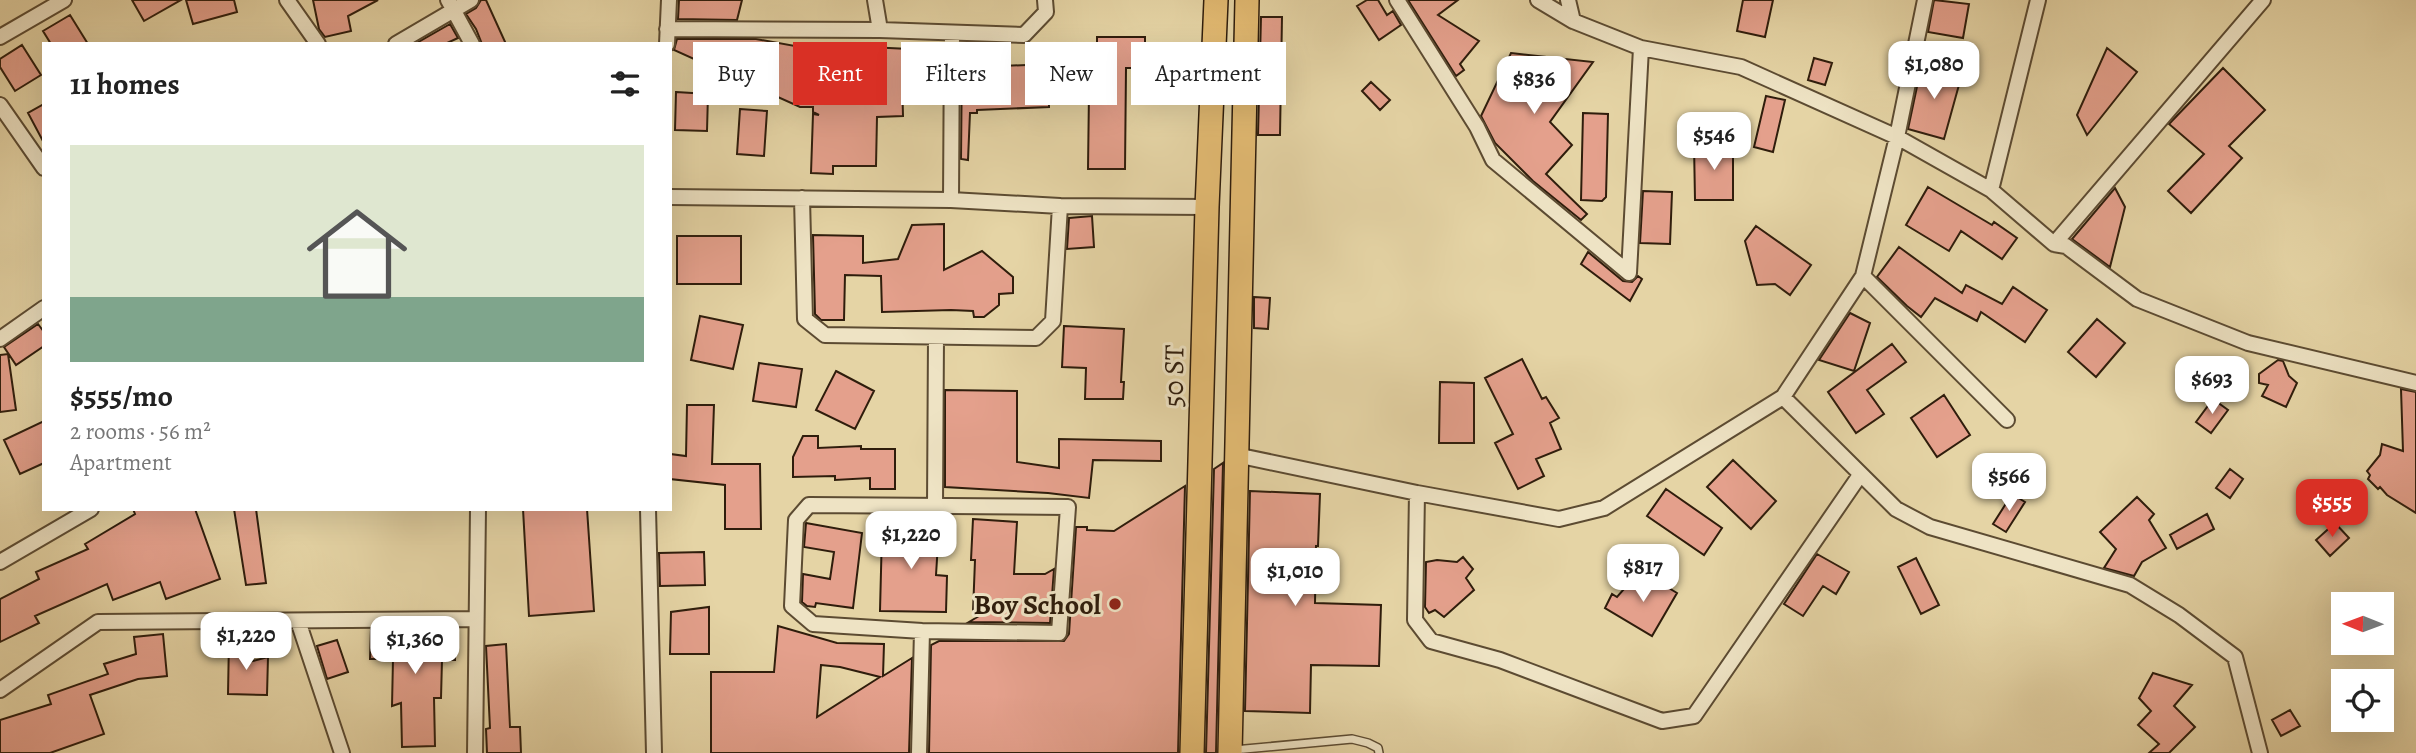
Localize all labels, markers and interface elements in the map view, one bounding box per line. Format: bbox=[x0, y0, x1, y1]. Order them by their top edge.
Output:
chip: Buy bbox=[693, 42, 779, 105]
chip: Rent bbox=[793, 42, 887, 105]
chip: Filters bbox=[901, 42, 1011, 105]
chip: New bbox=[1025, 42, 1117, 105]
chip: Apartment bbox=[1131, 42, 1286, 105]
pin: $1,080 bbox=[1877, 42, 1991, 101]
text: $1,080 bbox=[1904, 48, 1964, 79]
pin: $836 bbox=[1493, 57, 1575, 116]
text: $836 bbox=[1513, 63, 1555, 94]
text: 11 homes bbox=[70, 64, 180, 104]
icon: filters bbox=[606, 65, 644, 103]
pin: $546 bbox=[1673, 113, 1755, 172]
text: $546 bbox=[1693, 119, 1735, 150]
icon: home bbox=[294, 191, 420, 317]
street label: 50 ST bbox=[1154, 344, 1194, 408]
pin: $693 bbox=[2171, 356, 2253, 416]
text: $693 bbox=[2191, 363, 2233, 394]
text: $555/mo bbox=[70, 376, 173, 416]
text: 2 rooms · 56 m² bbox=[70, 416, 211, 447]
text: Apartment bbox=[70, 447, 172, 478]
pin: $566 bbox=[1968, 454, 2050, 513]
text: $566 bbox=[1988, 460, 2030, 491]
pin: $555 bbox=[2291, 480, 2373, 539]
text: $555 bbox=[2312, 486, 2352, 517]
pin: $1,220 bbox=[854, 512, 968, 571]
text: $1,220 bbox=[882, 518, 940, 549]
pin: $817 bbox=[1602, 544, 1684, 604]
pin: $1,010 bbox=[1238, 548, 1352, 608]
text: $817 bbox=[1623, 551, 1663, 582]
text: $1,010 bbox=[1267, 555, 1323, 586]
place label: Boy School bbox=[974, 586, 1102, 624]
north arrow bbox=[2331, 592, 2394, 654]
map controls bbox=[2331, 592, 2394, 732]
marker: Boy School bbox=[1107, 596, 1123, 612]
pin: $1,220 bbox=[189, 612, 303, 672]
pin: $1,360 bbox=[358, 616, 472, 676]
text: $1,220 bbox=[217, 619, 275, 650]
text: $1,360 bbox=[386, 623, 444, 654]
button: locate bbox=[2331, 669, 2394, 732]

